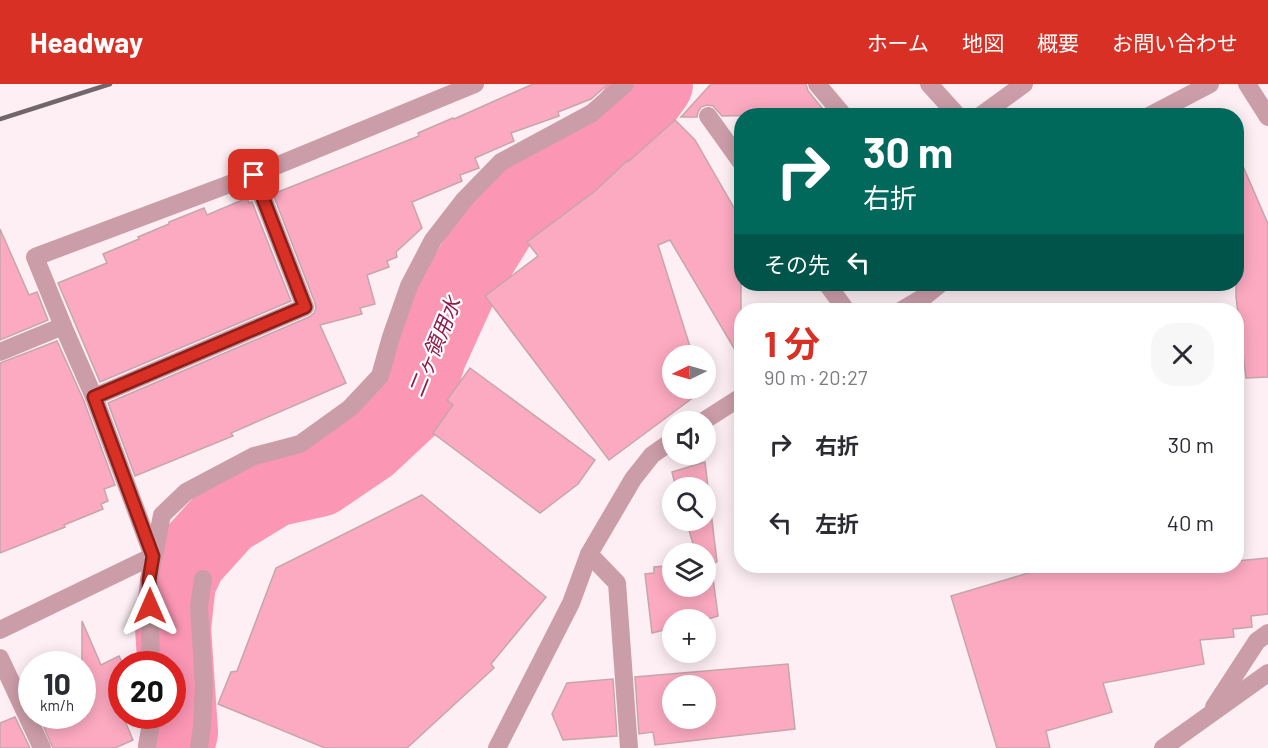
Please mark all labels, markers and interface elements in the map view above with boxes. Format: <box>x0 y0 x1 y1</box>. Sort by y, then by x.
text: Headway <box>30 25 143 59</box>
text: ホーム <box>867 30 929 55</box>
text: 地図 <box>962 30 1004 55</box>
text: 概要 <box>1037 30 1079 55</box>
text: お問い合わせ <box>1112 30 1238 55</box>
text: 30 m <box>863 126 953 176</box>
icon: right <box>764 132 842 210</box>
pin <box>228 149 279 200</box>
icon: arrive <box>237 158 270 191</box>
text: 右折 <box>863 181 917 213</box>
icon: left <box>842 246 875 279</box>
text: その先 <box>764 251 830 277</box>
water label: 二ヶ領用水 <box>402 291 466 400</box>
text: 1 分 <box>764 321 820 364</box>
button: close <box>1151 323 1214 386</box>
north arrow <box>662 345 716 399</box>
map controls <box>662 345 716 729</box>
text: 90 m · 20:27 <box>764 365 867 389</box>
button: sound <box>662 411 716 465</box>
icon: right <box>764 428 797 461</box>
text: 30 m <box>1168 431 1214 457</box>
text: 右折 <box>815 432 859 458</box>
button: search <box>662 477 716 531</box>
icon: left <box>764 506 797 539</box>
text: 40 m <box>1167 509 1214 535</box>
text: 左折 <box>815 510 859 536</box>
button: layers <box>662 543 716 597</box>
position arrow <box>118 574 182 638</box>
button: + <box>662 609 716 663</box>
speed limit sign: 20 <box>108 651 186 729</box>
text: 10 <box>43 665 71 701</box>
button: − <box>662 675 716 729</box>
text: km/h <box>40 696 74 714</box>

